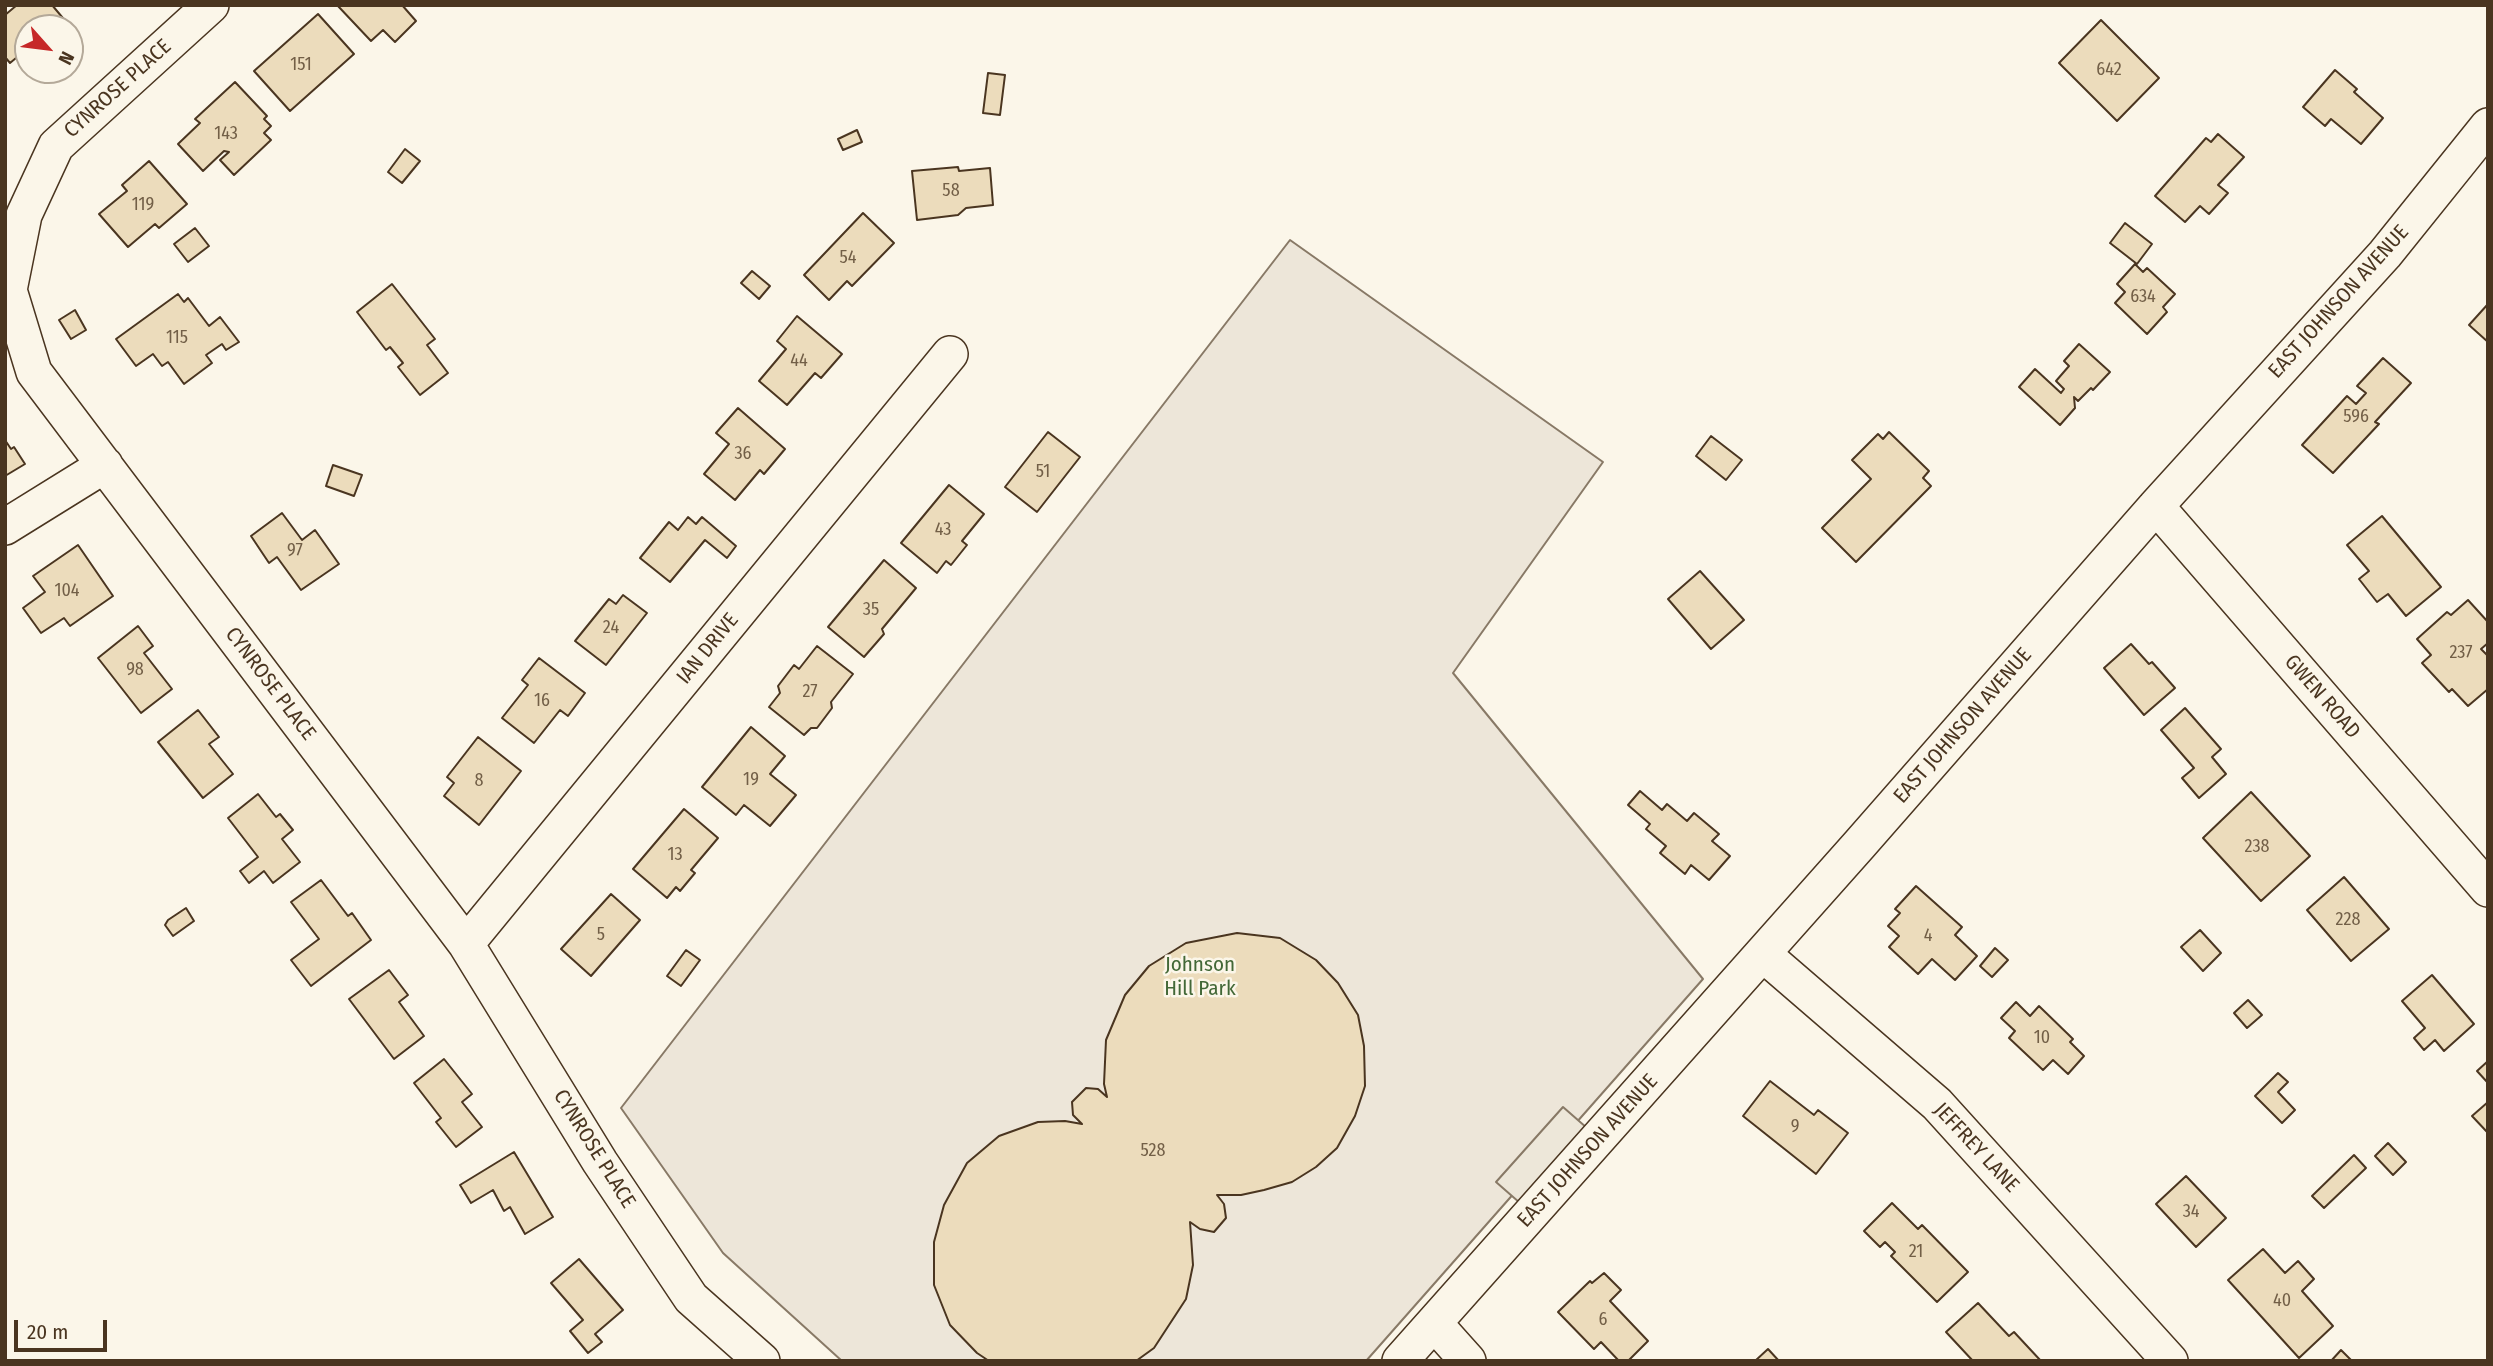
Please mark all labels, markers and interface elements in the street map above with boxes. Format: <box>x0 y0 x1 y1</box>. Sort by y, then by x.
north arrow <box>14 14 84 84</box>
street label: CYNROSE PLACE <box>59 35 177 143</box>
house number: 151 <box>290 54 312 76</box>
house number: 642 <box>2096 59 2122 81</box>
house number: 143 <box>214 123 238 145</box>
house number: 58 <box>942 180 960 202</box>
house number: 119 <box>132 194 154 216</box>
street label: EAST JOHNSON AVENUE <box>2264 220 2414 384</box>
house number: 54 <box>840 247 856 269</box>
house number: 634 <box>2130 286 2156 308</box>
house number: 115 <box>166 327 188 349</box>
house number: 44 <box>790 350 808 372</box>
house number: 596 <box>2343 406 2369 428</box>
house number: 36 <box>734 443 752 465</box>
house number: 51 <box>1036 461 1050 483</box>
house number: 43 <box>935 519 951 541</box>
house number: 97 <box>287 540 303 562</box>
house number: 104 <box>54 580 80 602</box>
house number: 35 <box>863 599 879 621</box>
street label: IAN DRIVE <box>672 608 744 690</box>
house number: 24 <box>603 617 619 639</box>
street label: CYNROSE PLACE <box>219 623 321 745</box>
house number: 237 <box>2449 642 2473 664</box>
street label: EAST JOHNSON AVENUE <box>1889 643 2037 809</box>
street label: GWEN ROAD <box>2279 650 2365 744</box>
house number: 98 <box>126 659 144 681</box>
house number: 27 <box>802 681 818 703</box>
house number: 16 <box>534 690 550 712</box>
house number: 19 <box>743 769 759 791</box>
house number: 8 <box>475 770 483 792</box>
house number: 238 <box>2244 836 2270 858</box>
house number: 13 <box>667 844 683 866</box>
house number: 228 <box>2336 909 2360 931</box>
house number: 5 <box>597 924 605 946</box>
house number: 4 <box>1924 925 1932 947</box>
park label: Johnson Hill Park <box>1164 952 1236 1002</box>
house number: 10 <box>2034 1027 2050 1049</box>
street label: EAST JOHNSON AVENUE <box>1513 1069 1663 1233</box>
street label: CYNROSE PLACE <box>548 1085 640 1213</box>
street label: JEFFREY LANE <box>1928 1098 2024 1198</box>
house number: 9 <box>1791 1116 1799 1138</box>
house number: 528 <box>1140 1140 1166 1162</box>
house number: 34 <box>2183 1201 2199 1223</box>
house number: 21 <box>1909 1241 1923 1263</box>
house number: 40 <box>2273 1290 2291 1312</box>
scale bar <box>18 1306 110 1350</box>
house number: 6 <box>1599 1309 1607 1331</box>
text: 20 m <box>27 1319 68 1345</box>

